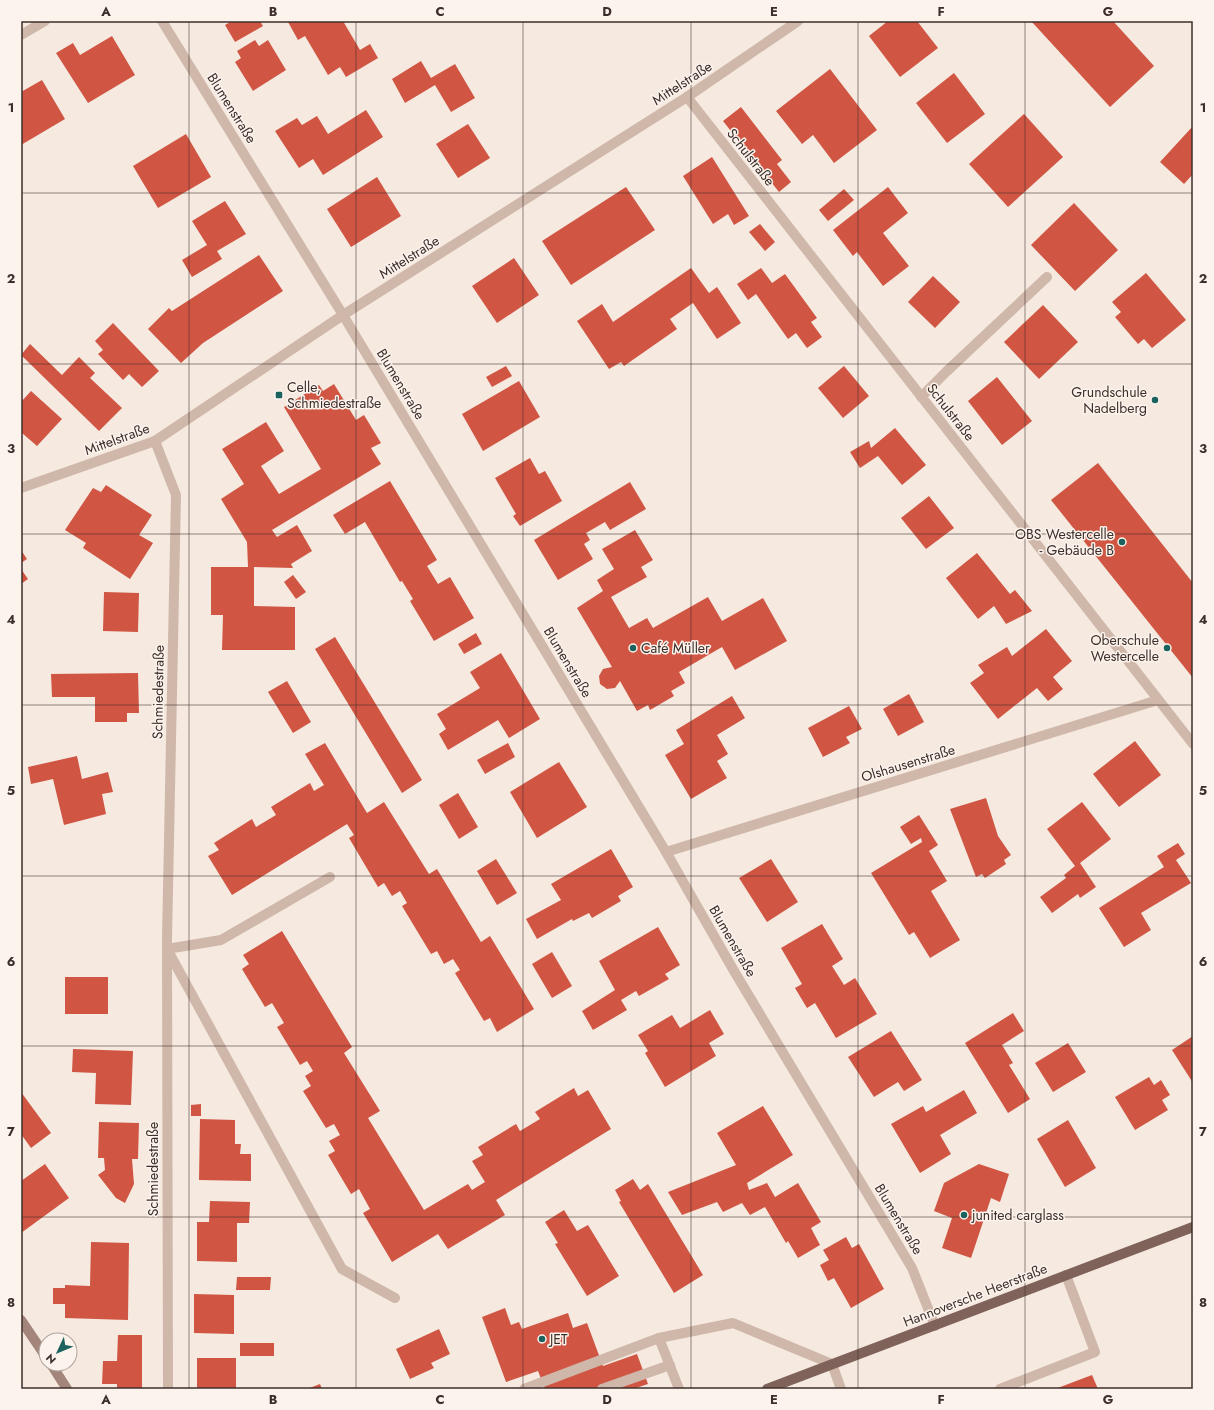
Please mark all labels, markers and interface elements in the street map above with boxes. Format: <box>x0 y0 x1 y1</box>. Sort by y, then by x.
text: A <box>100 2 111 21</box>
text: B <box>269 2 278 21</box>
text: C <box>435 2 445 21</box>
text: D <box>602 2 612 21</box>
text: E <box>770 2 778 21</box>
text: F <box>937 2 945 21</box>
text: G <box>1103 2 1114 21</box>
street label: Mittelstraße <box>648 56 716 110</box>
street label: Blumenstraße <box>202 69 262 147</box>
text: 1 <box>8 98 14 117</box>
text: 1 <box>1200 98 1206 117</box>
street label: Schulstraße <box>722 124 780 190</box>
street label: Mittelstraße <box>375 231 443 283</box>
text: 2 <box>7 269 15 288</box>
text: 2 <box>1199 269 1207 288</box>
street label: Blumenstraße <box>372 345 430 423</box>
place label: Celle, Schmiedestraße <box>287 377 381 413</box>
street label: Schulstraße <box>922 379 980 445</box>
place label: Grundschule Nadelberg <box>1071 382 1147 418</box>
marker: Celle, Schmiedestraße <box>274 390 284 400</box>
marker: Grundschule Nadelberg <box>1150 395 1160 405</box>
street label: Mittelstraße <box>82 418 152 460</box>
text: 3 <box>7 439 15 458</box>
text: 3 <box>1199 439 1207 458</box>
place label: OBS Westercelle - Gebäude B <box>1015 524 1114 560</box>
marker: OBS Westercelle - Gebäude B <box>1117 537 1127 547</box>
text: 4 <box>6 610 16 629</box>
text: 4 <box>1198 610 1208 629</box>
street label: Blumenstraße <box>539 623 597 701</box>
place label: Oberschule Westercelle <box>1090 630 1159 666</box>
place label: Café Müller <box>641 638 710 658</box>
marker: Café Müller <box>628 643 638 653</box>
marker: Oberschule Westercelle <box>1162 643 1172 653</box>
street label: Schmiedestraße <box>147 645 169 739</box>
street label: Olshausenstraße <box>859 739 957 787</box>
text: 5 <box>7 781 15 800</box>
text: 5 <box>1199 781 1207 800</box>
street label: Blumenstraße <box>704 902 762 980</box>
text: 6 <box>7 952 16 971</box>
text: 6 <box>1199 952 1208 971</box>
text: 7 <box>7 1122 15 1141</box>
street label: Schmiedestraße <box>143 1122 163 1216</box>
text: 7 <box>1199 1122 1207 1141</box>
street label: Blumenstraße <box>870 1180 928 1258</box>
place label: junited carglass <box>971 1205 1064 1225</box>
marker: junited carglass <box>959 1210 969 1220</box>
street label: Hannoversche Heerstraße <box>900 1258 1050 1332</box>
text: 8 <box>7 1293 15 1312</box>
text: 8 <box>1199 1293 1207 1312</box>
place label: JET <box>548 1329 568 1349</box>
north arrow <box>38 1332 78 1372</box>
marker: JET <box>537 1334 547 1344</box>
text: N <box>42 1350 60 1368</box>
text: A <box>100 1390 111 1409</box>
text: B <box>269 1390 278 1409</box>
text: C <box>435 1390 445 1409</box>
text: D <box>602 1390 612 1409</box>
text: E <box>770 1390 778 1409</box>
text: F <box>937 1390 945 1409</box>
text: G <box>1103 1390 1114 1409</box>

